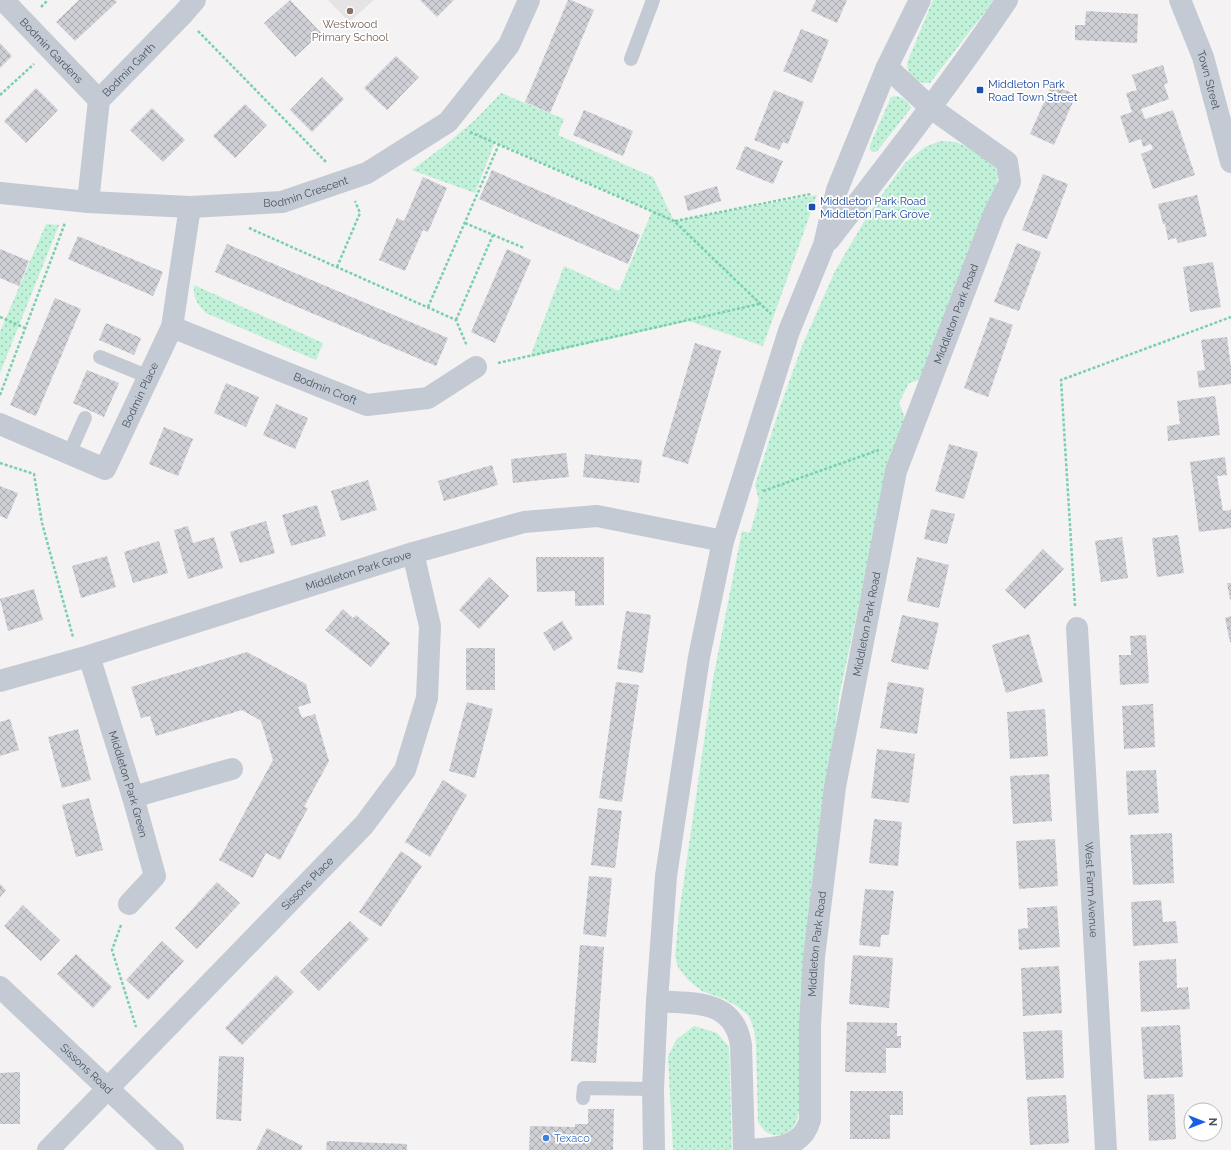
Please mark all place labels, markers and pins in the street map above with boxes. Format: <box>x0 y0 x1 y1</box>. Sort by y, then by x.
marker: Westwood Primary School <box>345 6 355 16</box>
place label: Westwood Primary School <box>312 18 388 44</box>
place label: Middleton Park Road Town Street <box>988 78 1078 104</box>
marker: Middleton Park Road Town Street <box>975 85 985 95</box>
place label: Middleton Park Road Middleton Park Grove <box>820 195 930 221</box>
marker: Middleton Park Road Middleton Park Grove <box>807 202 817 212</box>
place label: Texaco <box>554 1132 590 1145</box>
marker: Texaco <box>541 1133 551 1143</box>

